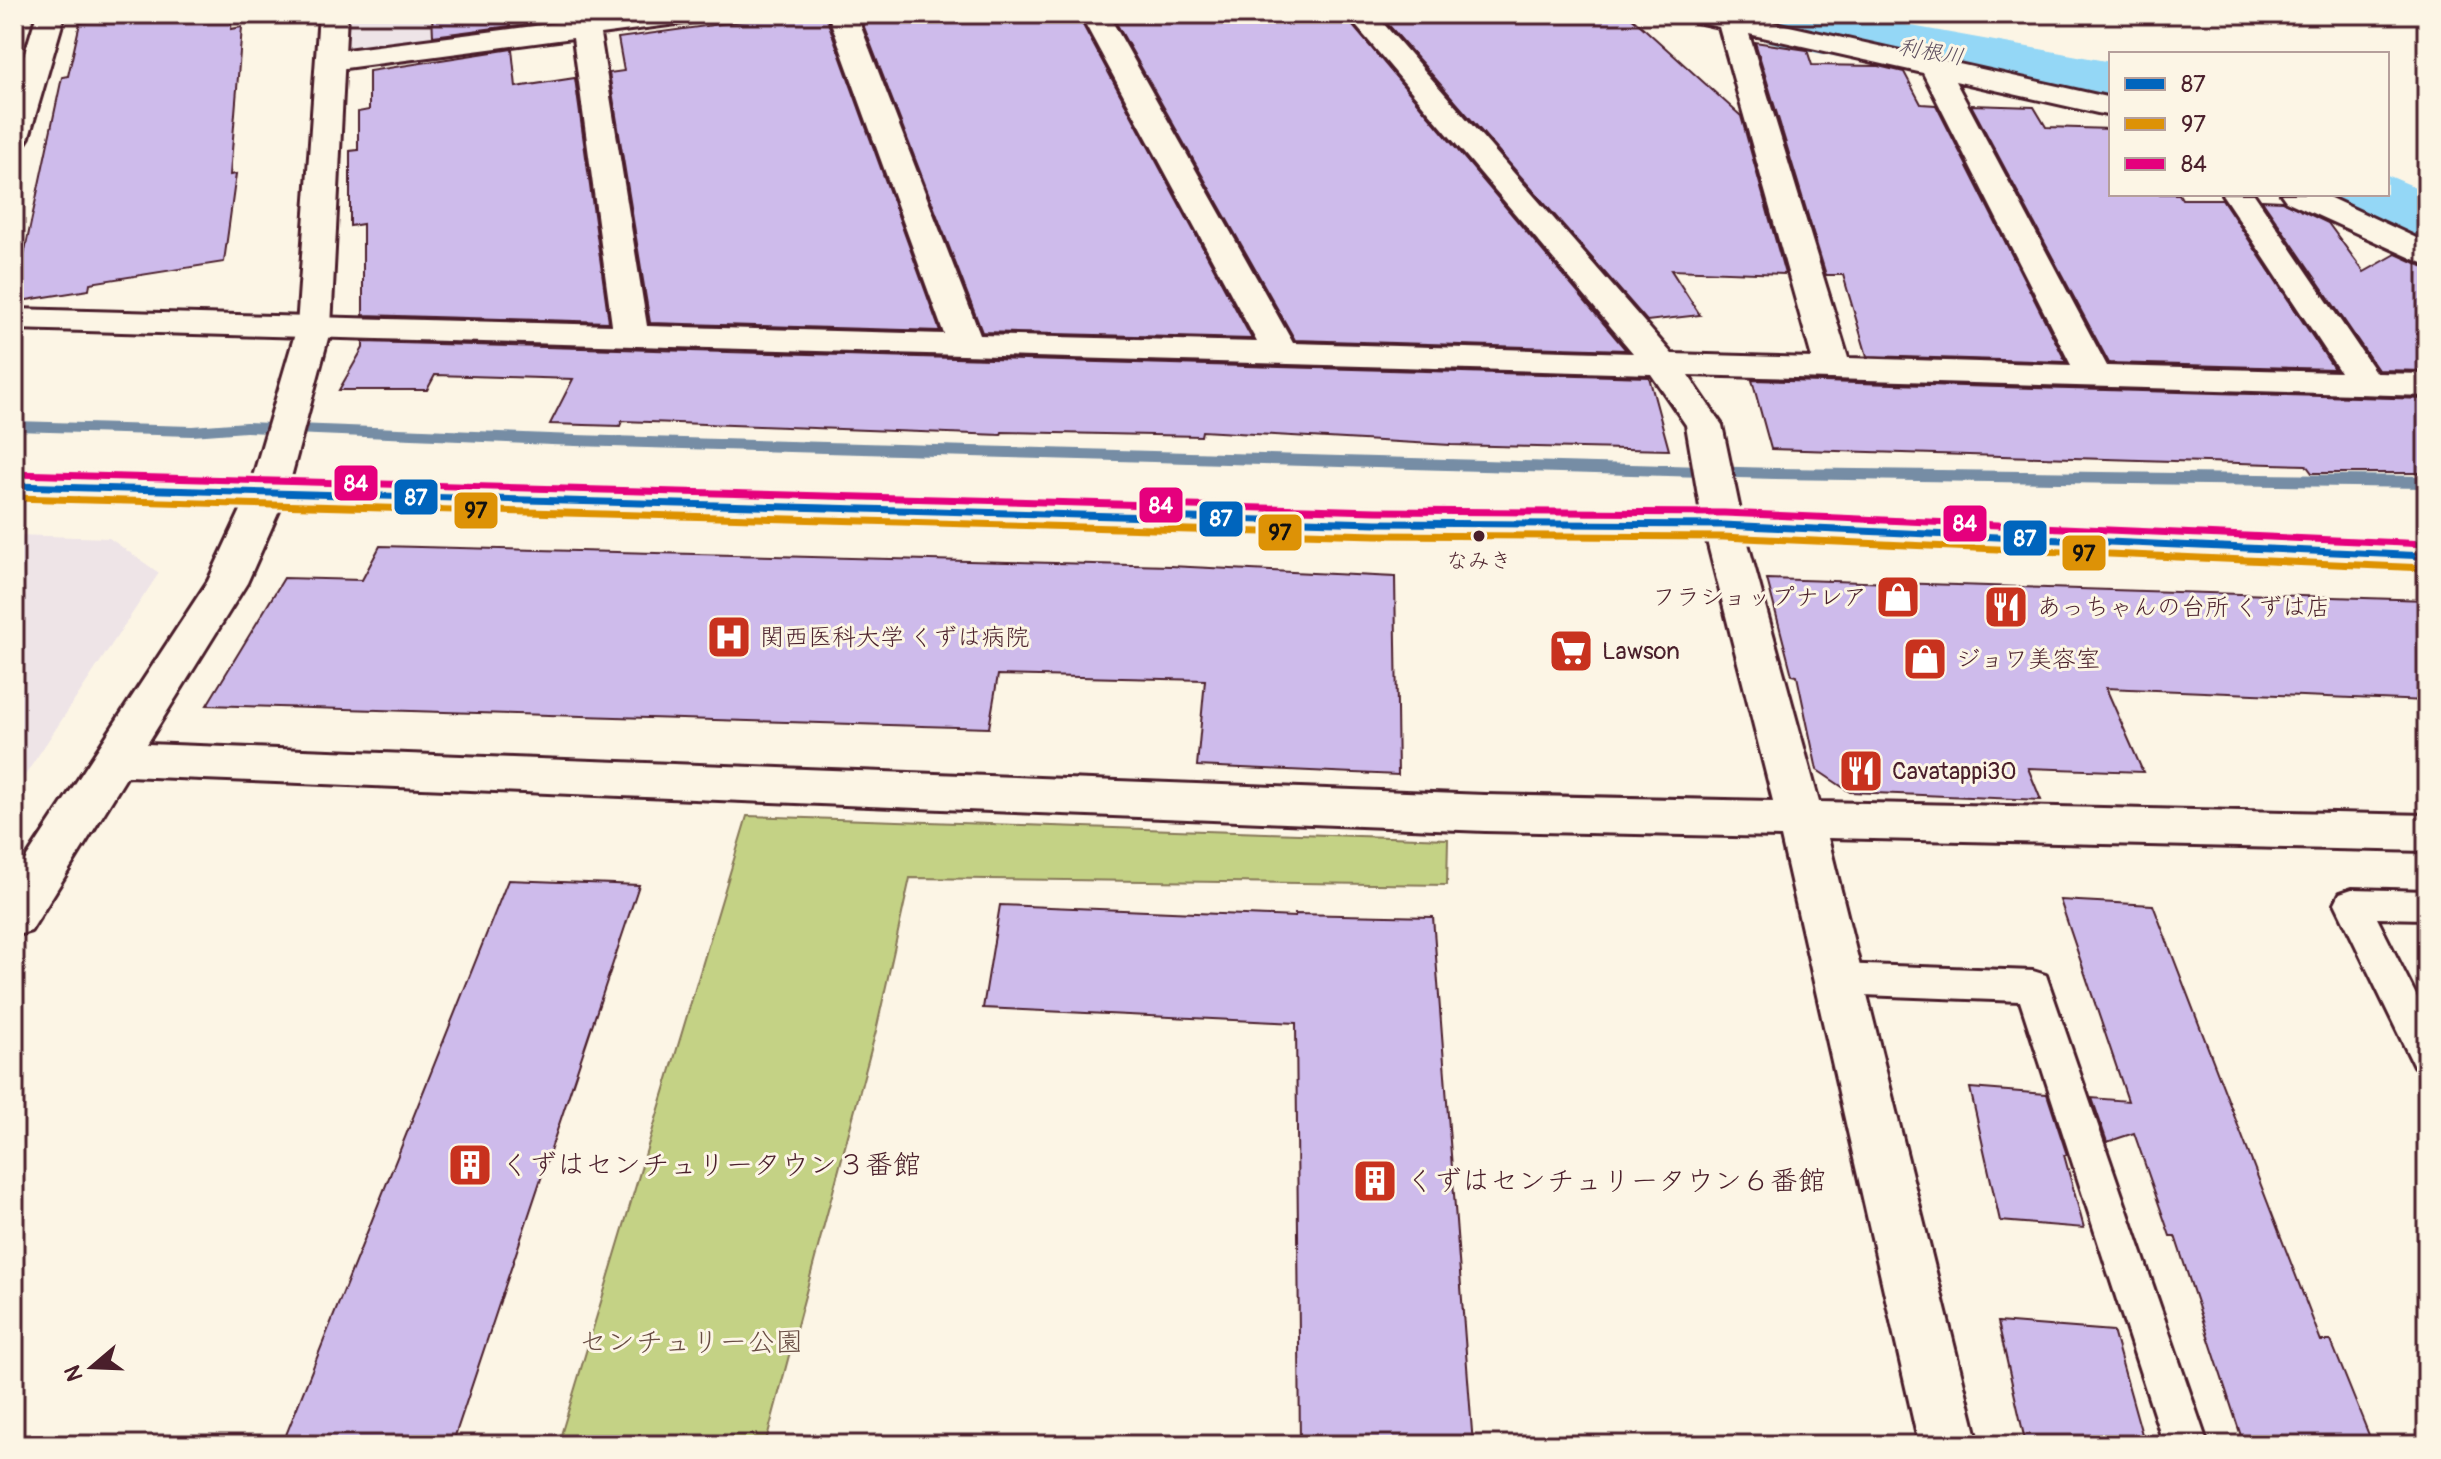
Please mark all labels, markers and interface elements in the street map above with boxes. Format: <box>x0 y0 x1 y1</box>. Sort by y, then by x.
water label: 利根川 <box>1896 32 1966 72</box>
legend <box>2109 52 2389 196</box>
text: 87 <box>2181 70 2206 99</box>
text: 97 <box>2181 110 2206 139</box>
text: 84 <box>2181 150 2207 179</box>
line badge: 84 <box>333 464 379 502</box>
text: 84 <box>344 470 368 498</box>
line badge: 87 <box>393 478 439 516</box>
text: 87 <box>405 484 428 512</box>
line badge: 84 <box>1138 486 1184 524</box>
line badge: 97 <box>453 491 499 530</box>
text: 84 <box>1149 492 1173 520</box>
text: 97 <box>465 497 488 525</box>
line badge: 87 <box>1198 500 1244 538</box>
line badge: 84 <box>1942 504 1988 543</box>
text: 87 <box>1210 505 1233 533</box>
text: 84 <box>1953 510 1977 538</box>
line badge: 97 <box>1257 513 1303 552</box>
text: 97 <box>1269 519 1292 547</box>
line badge: 87 <box>2002 519 2048 557</box>
text: 87 <box>2014 525 2037 553</box>
marker: なみき <box>1471 528 1487 544</box>
line badge: 97 <box>2061 534 2107 572</box>
text: 97 <box>2073 540 2096 568</box>
place label: なみき <box>1446 547 1512 575</box>
shop icon: フラショップナレア <box>1874 573 1922 621</box>
place label: フラショップナレア <box>1652 583 1867 612</box>
restaurant icon: あっちゃんの台所 くずは店 <box>1982 583 2030 631</box>
place label: あっちゃんの台所 くずは店 <box>2037 593 2330 622</box>
hospital icon: 関西医科大学 くずは病院 <box>705 613 753 661</box>
place label: 関西医科大学 くずは病院 <box>760 623 1029 652</box>
supermarket icon: Lawson <box>1547 627 1595 675</box>
shop icon: ジョワ美容室 <box>1901 635 1949 683</box>
place label: Lawson <box>1602 637 1680 666</box>
place label: ジョワ美容室 <box>1956 645 2100 674</box>
restaurant icon: Cavatappi30 <box>1837 747 1885 795</box>
place label: Cavatappi30 <box>1892 757 2017 786</box>
building icon: くずはセンチュリータウン３番館 <box>446 1141 494 1189</box>
place label: くずはセンチュリータウン３番館 <box>501 1148 921 1183</box>
building icon: くずはセンチュリータウン６番館 <box>1351 1157 1399 1205</box>
place label: くずはセンチュリータウン６番館 <box>1406 1164 1826 1199</box>
park label: センチュリー公園 <box>579 1325 803 1360</box>
north arrow <box>52 1327 132 1407</box>
text: N <box>58 1361 90 1385</box>

